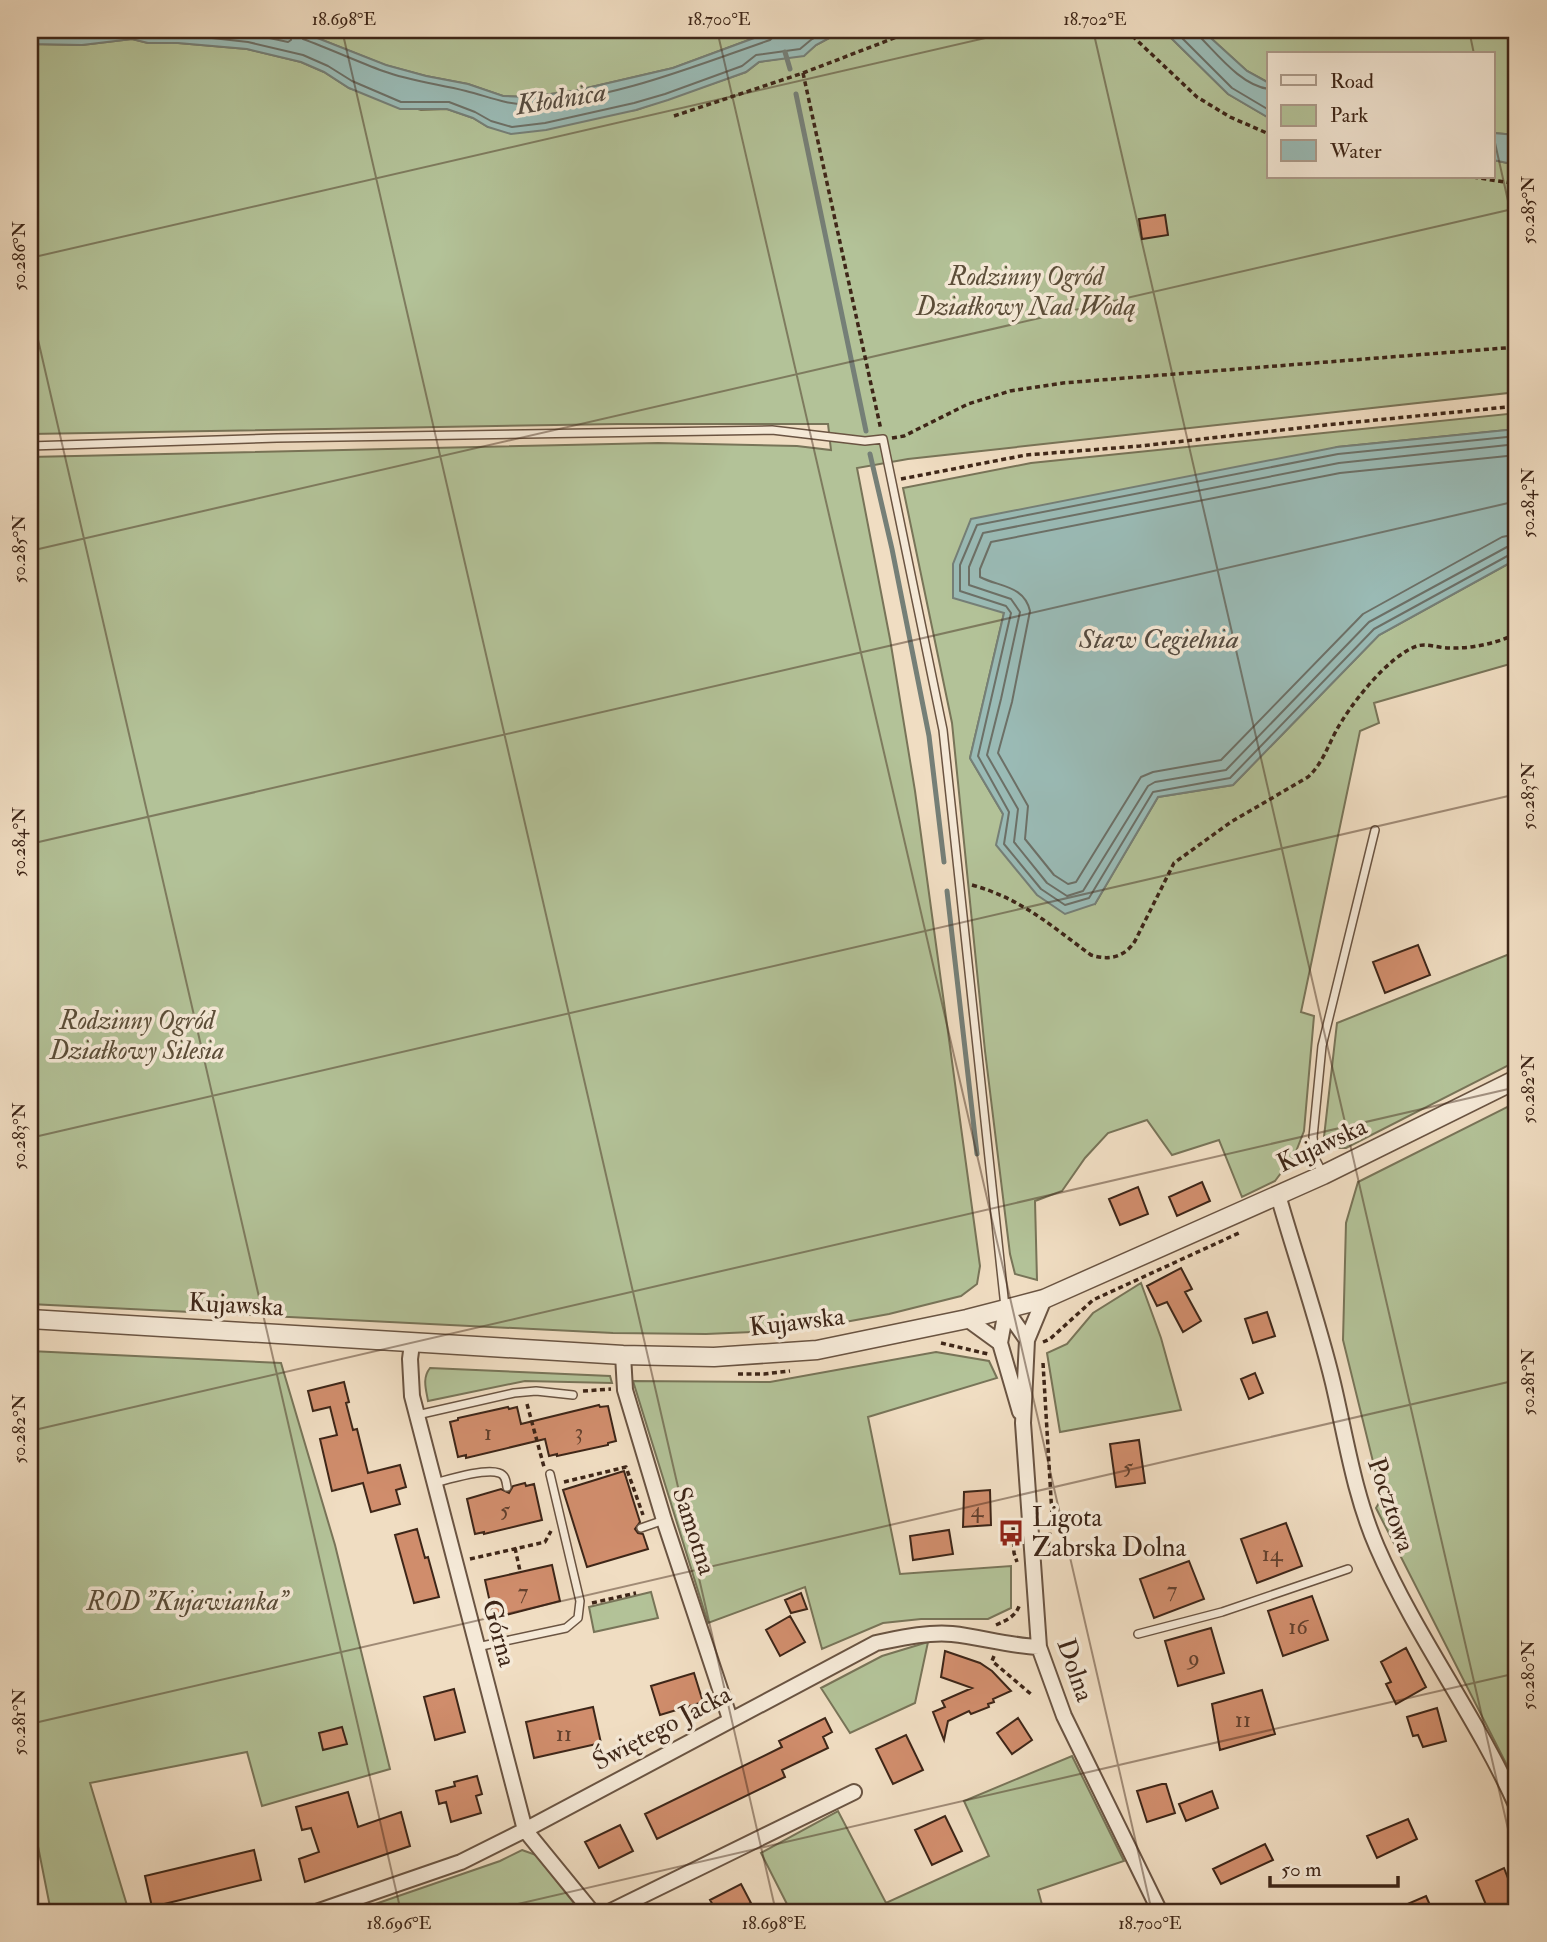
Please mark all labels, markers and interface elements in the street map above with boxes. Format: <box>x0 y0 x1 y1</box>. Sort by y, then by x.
text: 18.698°E <box>312 8 376 31</box>
text: 18.700°E <box>687 8 751 31</box>
text: 18.702°E <box>1063 8 1127 31</box>
legend <box>1267 52 1494 178</box>
text: Road <box>1330 68 1375 95</box>
water label: Kłodnica <box>511 75 609 124</box>
text: Park <box>1330 102 1368 129</box>
text: Water <box>1329 138 1382 165</box>
text: 50.285°N <box>1517 176 1540 244</box>
text: 50.286°N <box>8 221 31 291</box>
park label: Rodzinny Ogród Działkowy Nad Wodą <box>915 261 1136 323</box>
text: 50.284°N <box>1517 468 1540 538</box>
text: 50.285°N <box>8 515 31 583</box>
water label: Staw Cegielnia <box>1078 622 1239 657</box>
text: 50.283°N <box>1517 762 1540 830</box>
text: 50.284°N <box>8 807 31 877</box>
park label: Rodzinny Ogród Działkowy Silesia <box>49 1005 224 1067</box>
text: 50.282°N <box>1517 1054 1540 1124</box>
text: 50.283°N <box>8 1102 31 1170</box>
street label: Kujawska <box>1272 1110 1372 1180</box>
street label: Kujawska <box>187 1287 285 1323</box>
street label: Kujawska <box>748 1300 847 1344</box>
text: 50.281°N <box>1517 1349 1540 1415</box>
text: 50.282°N <box>8 1394 31 1464</box>
house number: 3 <box>575 1417 583 1446</box>
house number: 1 <box>484 1418 492 1447</box>
house number: 5 <box>1123 1452 1133 1481</box>
street label: Pocztowa <box>1360 1454 1422 1557</box>
street label: Samotna <box>665 1483 723 1579</box>
house number: 5 <box>500 1495 510 1524</box>
house number: 4 <box>971 1495 985 1524</box>
place label: Ligota Zabrska Dolna <box>1032 1502 1186 1564</box>
bus stop icon: Ligota Zabrska Dolna <box>996 1518 1026 1548</box>
house number: 14 <box>1262 1539 1284 1568</box>
house number: 7 <box>1167 1575 1178 1604</box>
house number: 7 <box>518 1577 529 1606</box>
park label: ROD "Kujawianka" <box>85 1586 290 1618</box>
street label: Górna <box>475 1596 523 1670</box>
house number: 16 <box>1288 1612 1309 1641</box>
street label: Dolna <box>1049 1634 1101 1706</box>
text: 50.280°N <box>1517 1640 1540 1710</box>
house number: 9 <box>1186 1643 1200 1672</box>
street label: Świętego Jacka <box>586 1676 737 1778</box>
text: 50.281°N <box>8 1689 31 1755</box>
house number: 11 <box>1235 1705 1251 1734</box>
house number: 11 <box>556 1719 572 1748</box>
scale bar <box>1270 1844 1398 1888</box>
text: 50 m <box>1281 1856 1322 1883</box>
text: 18.696°E <box>366 1912 432 1935</box>
text: 18.698°E <box>742 1912 806 1935</box>
text: 18.700°E <box>1118 1912 1182 1935</box>

